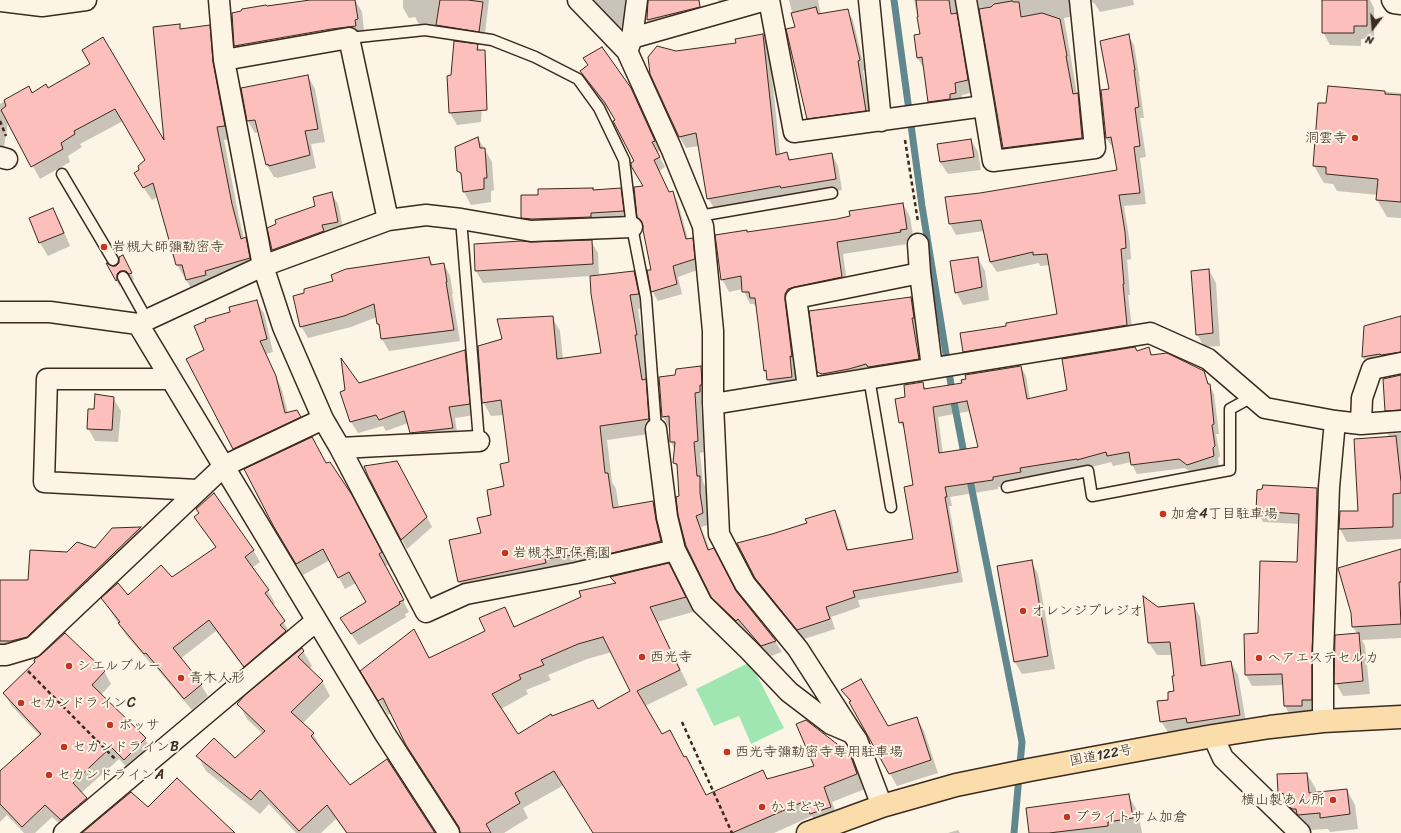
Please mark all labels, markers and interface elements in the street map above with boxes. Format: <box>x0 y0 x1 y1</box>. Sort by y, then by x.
north arrow <box>1353 8 1393 48</box>
text: N <box>1363 30 1376 50</box>
place label: 洞雲寺 <box>1305 130 1347 146</box>
marker: 洞雲寺 <box>1350 133 1360 143</box>
place label: 岩槻大師彌勒密寺 <box>112 239 224 255</box>
marker: 岩槻大師彌勒密寺 <box>99 242 109 252</box>
place label: 加倉4丁目駐車場 <box>1171 506 1278 522</box>
marker: 加倉4丁目駐車場 <box>1158 509 1168 519</box>
place label: 岩槻本町保育園 <box>513 545 611 561</box>
marker: 岩槻本町保育園 <box>500 548 510 558</box>
place label: オレンジプレジオ <box>1031 603 1143 619</box>
marker: オレンジプレジオ <box>1018 606 1028 616</box>
place label: 西光寺 <box>650 649 692 665</box>
place label: ヘアエステセルカ <box>1267 650 1379 666</box>
marker: 西光寺 <box>637 652 647 662</box>
marker: ヘアエステセルカ <box>1254 653 1264 663</box>
place label: シエルブルー <box>77 658 162 674</box>
marker: シエルブルー <box>64 661 74 671</box>
place label: 青木人形 <box>189 670 245 686</box>
marker: 青木人形 <box>176 673 186 683</box>
place label: セカンドラインC <box>29 695 136 711</box>
marker: セカンドラインC <box>16 698 26 708</box>
place label: ボッサ <box>118 717 160 733</box>
marker: ボッサ <box>105 720 115 730</box>
place label: セカンドラインB <box>72 739 179 755</box>
marker: セカンドラインB <box>59 742 69 752</box>
street label: 国道122号 <box>1068 742 1134 770</box>
place label: 西光寺彌勒密寺専用駐車場 <box>735 744 903 760</box>
marker: 西光寺彌勒密寺専用駐車場 <box>722 747 732 757</box>
place label: セカンドラインA <box>57 767 164 783</box>
marker: セカンドラインA <box>44 770 54 780</box>
place label: 横山製あん所 <box>1241 792 1325 808</box>
marker: 横山製あん所 <box>1328 795 1338 805</box>
place label: かまどや <box>770 799 826 815</box>
marker: かまどや <box>757 802 767 812</box>
place label: ブライトサム加倉 <box>1075 809 1187 825</box>
marker: ブライトサム加倉 <box>1062 812 1072 822</box>

